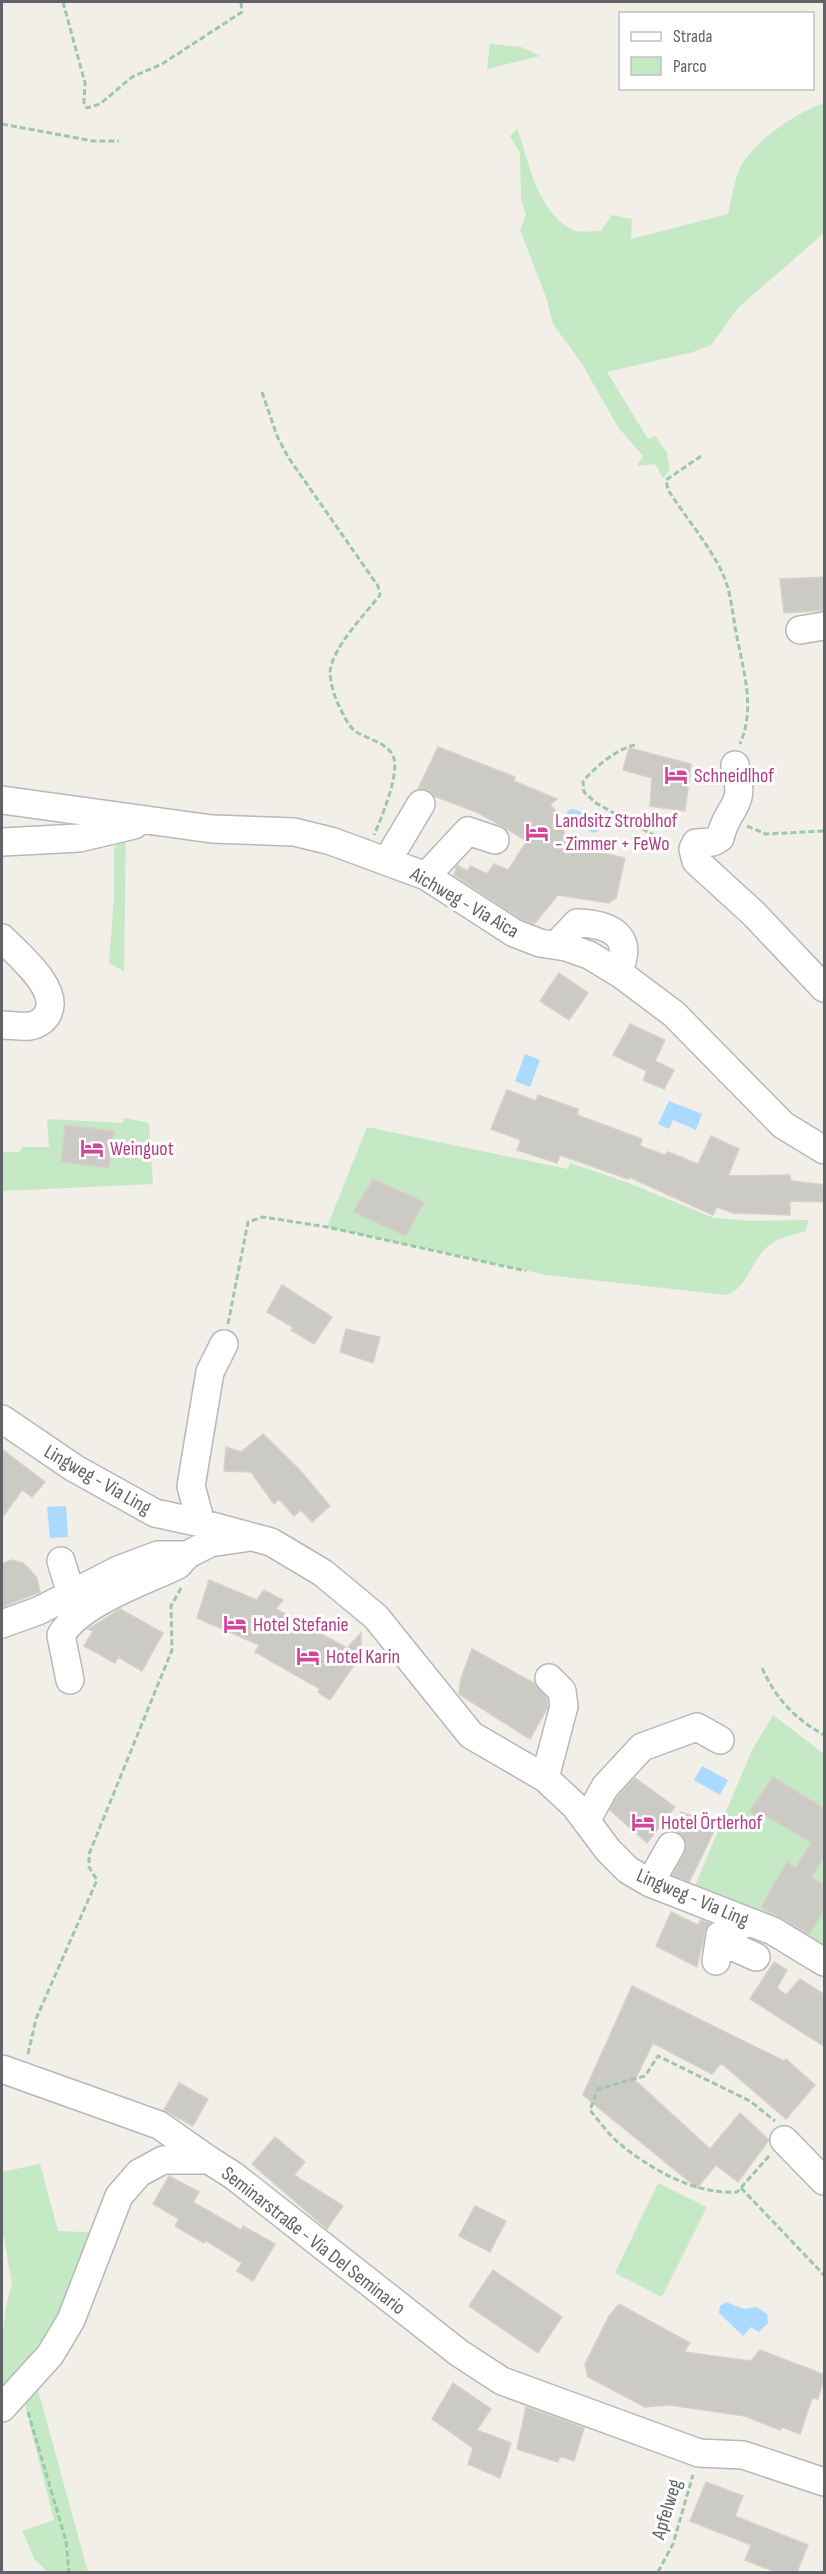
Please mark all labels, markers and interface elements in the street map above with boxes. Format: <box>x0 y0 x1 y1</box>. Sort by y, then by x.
legend <box>619 12 814 90</box>
text: Strada <box>673 26 713 47</box>
text: Parco <box>673 56 707 77</box>
hotel icon: Schneidlhof <box>663 762 689 788</box>
place label: Schneidlhof <box>694 764 774 788</box>
place label: Landsitz Stroblhof - Zimmer + FeWo <box>555 809 678 856</box>
hotel icon: Landsitz Stroblhof - Zimmer + FeWo <box>524 819 550 845</box>
street label: Aichweg - Via Aica <box>405 862 523 944</box>
hotel icon: Weinguot <box>79 1135 105 1161</box>
place label: Weinguot <box>110 1137 174 1161</box>
street label: Lingweg - Via Ling <box>40 1440 155 1520</box>
hotel icon: Hotel Stefanie <box>222 1611 248 1637</box>
place label: Hotel Stefanie <box>253 1613 348 1637</box>
hotel icon: Hotel Karin <box>295 1643 321 1669</box>
place label: Hotel Karin <box>326 1645 400 1669</box>
hotel icon: Hotel Örtlerhof <box>630 1809 656 1835</box>
place label: Hotel Örtlerhof <box>661 1811 763 1835</box>
street label: Lingweg - Via Ling <box>633 1864 752 1932</box>
street label: Seminarstraße - Via Del Seminario <box>217 2161 410 2320</box>
street label: Apfelweg <box>646 2476 687 2543</box>

